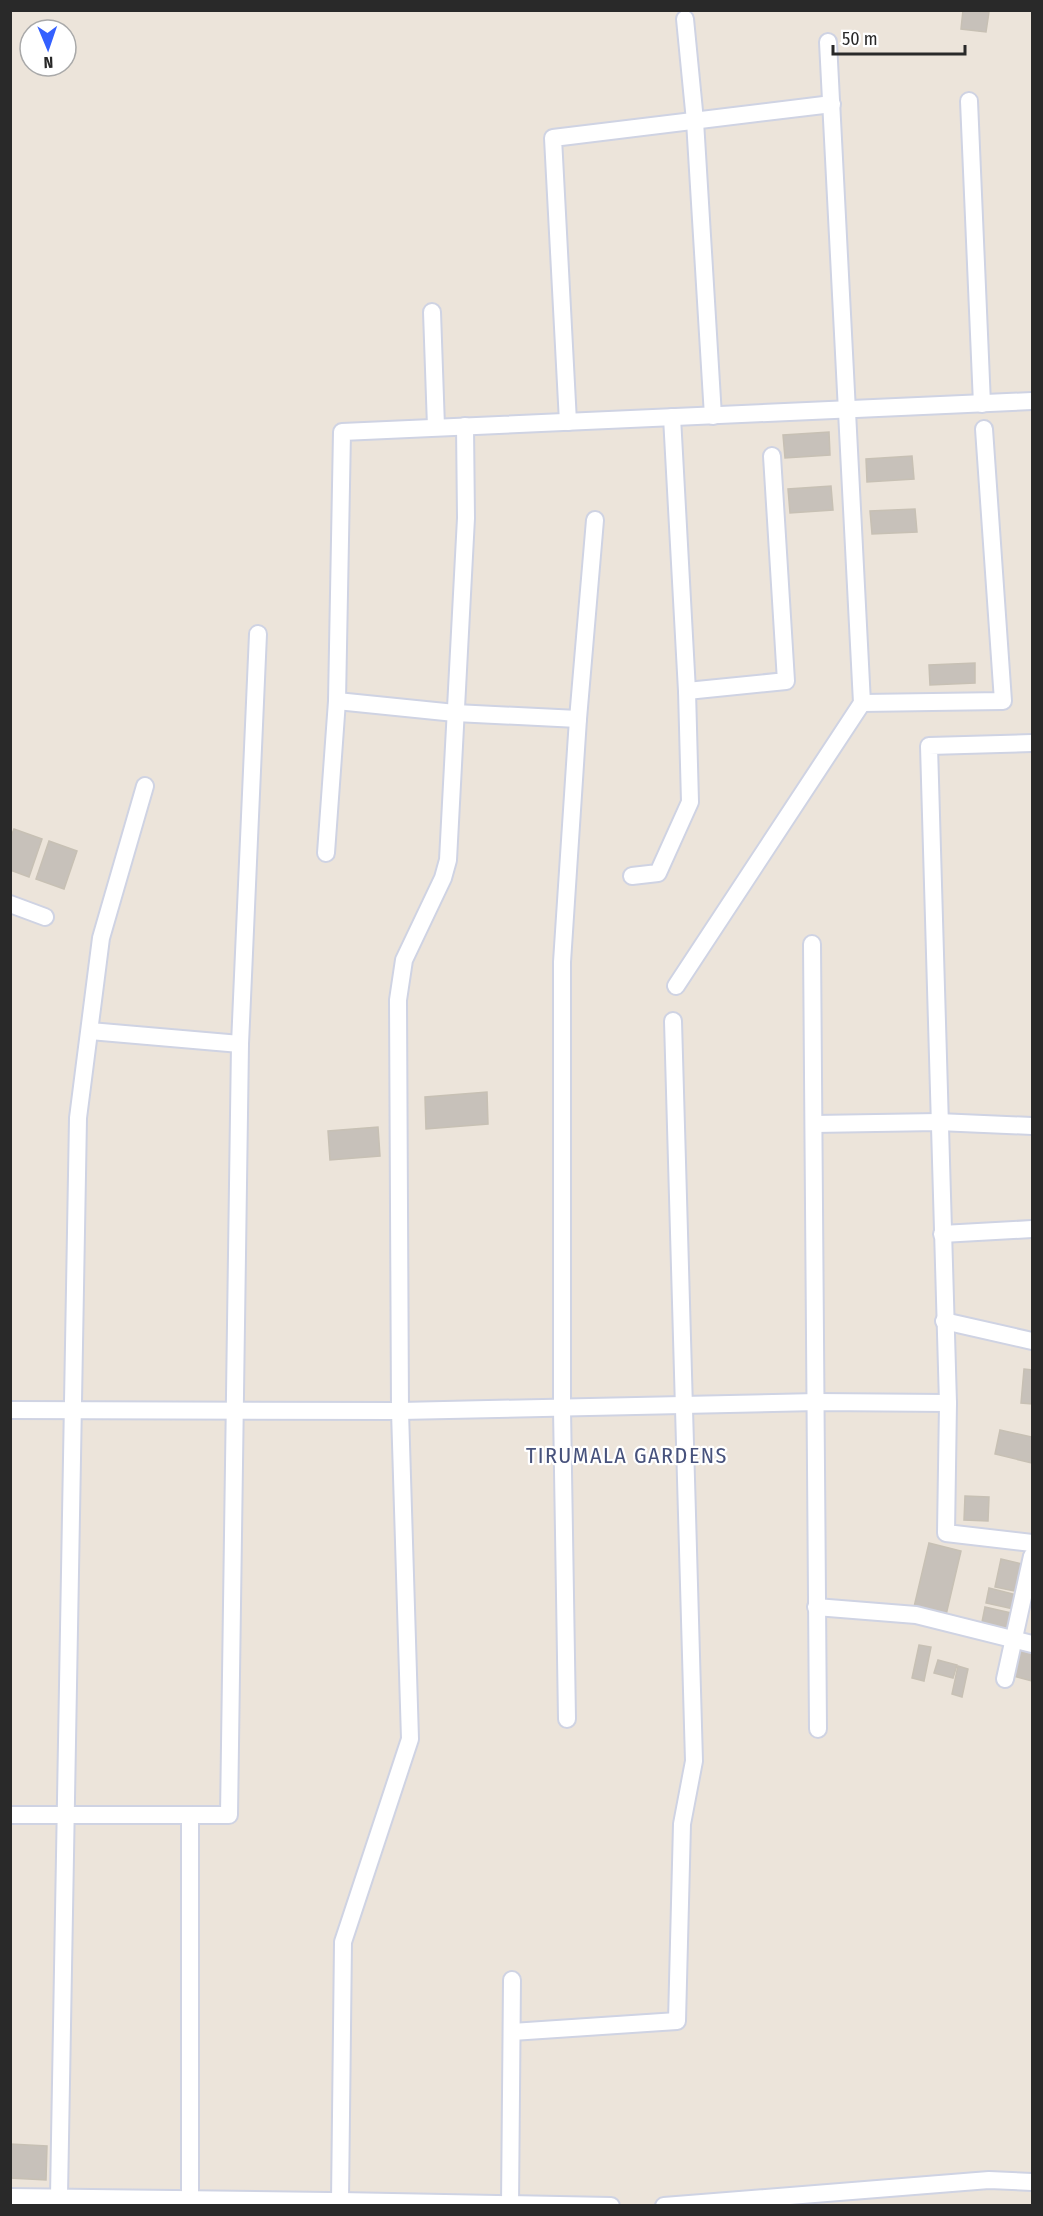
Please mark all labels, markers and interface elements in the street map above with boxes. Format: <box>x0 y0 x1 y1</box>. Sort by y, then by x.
north arrow <box>18 18 78 78</box>
scale bar <box>833 18 965 56</box>
text: 50 m <box>842 28 878 50</box>
text: N <box>43 53 54 72</box>
district label: TIRUMALA GARDENS <box>526 1442 728 1469</box>

